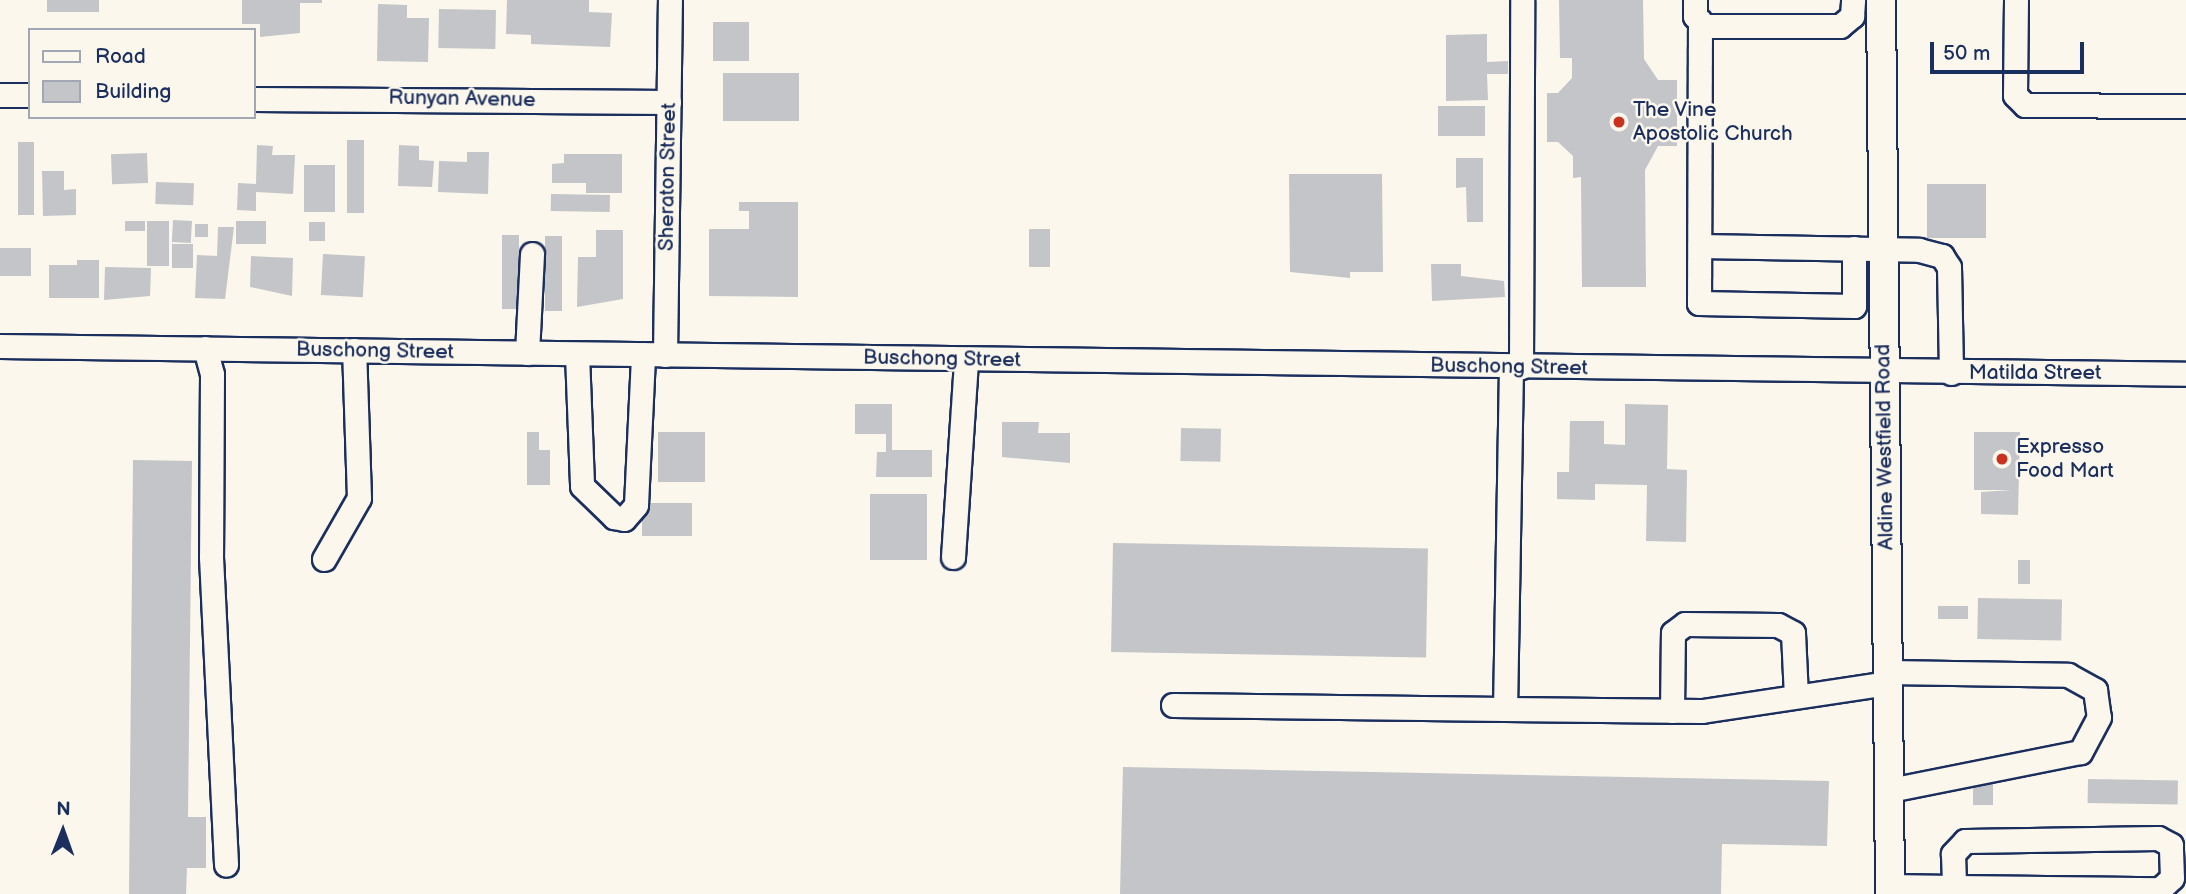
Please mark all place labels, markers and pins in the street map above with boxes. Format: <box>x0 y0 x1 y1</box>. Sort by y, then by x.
place label: The Vine Apostolic Church <box>1633 97 1793 147</box>
marker: The Vine Apostolic Church <box>1611 114 1627 130</box>
place label: Expresso Food Mart <box>2016 434 2114 484</box>
marker: Expresso Food Mart <box>1994 451 2010 467</box>

